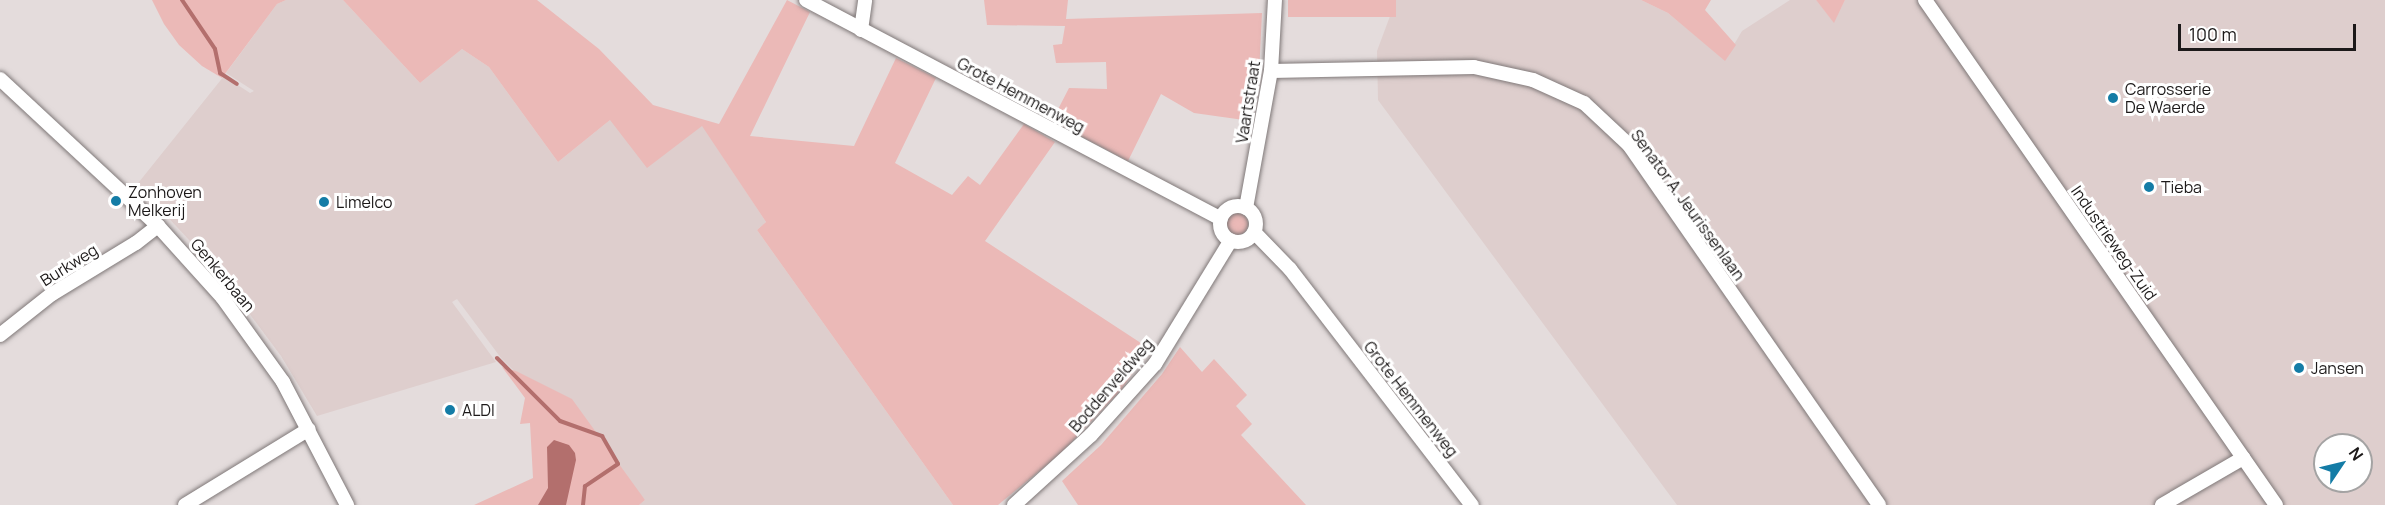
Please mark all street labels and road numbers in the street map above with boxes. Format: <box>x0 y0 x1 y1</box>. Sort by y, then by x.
street label: Grote Hemmenweg <box>954 53 1088 137</box>
street label: Vaartstraat <box>1232 59 1264 145</box>
street label: Senator A. Jeurissenlaan <box>1627 126 1749 284</box>
street label: Industrieweg-Zuid <box>2067 182 2161 304</box>
street label: Genkerbaan <box>187 235 259 315</box>
street label: Burkweg <box>37 240 101 290</box>
street label: Boddenveldweg <box>1065 334 1157 436</box>
street label: Grote Hemmenweg <box>1360 337 1462 461</box>

